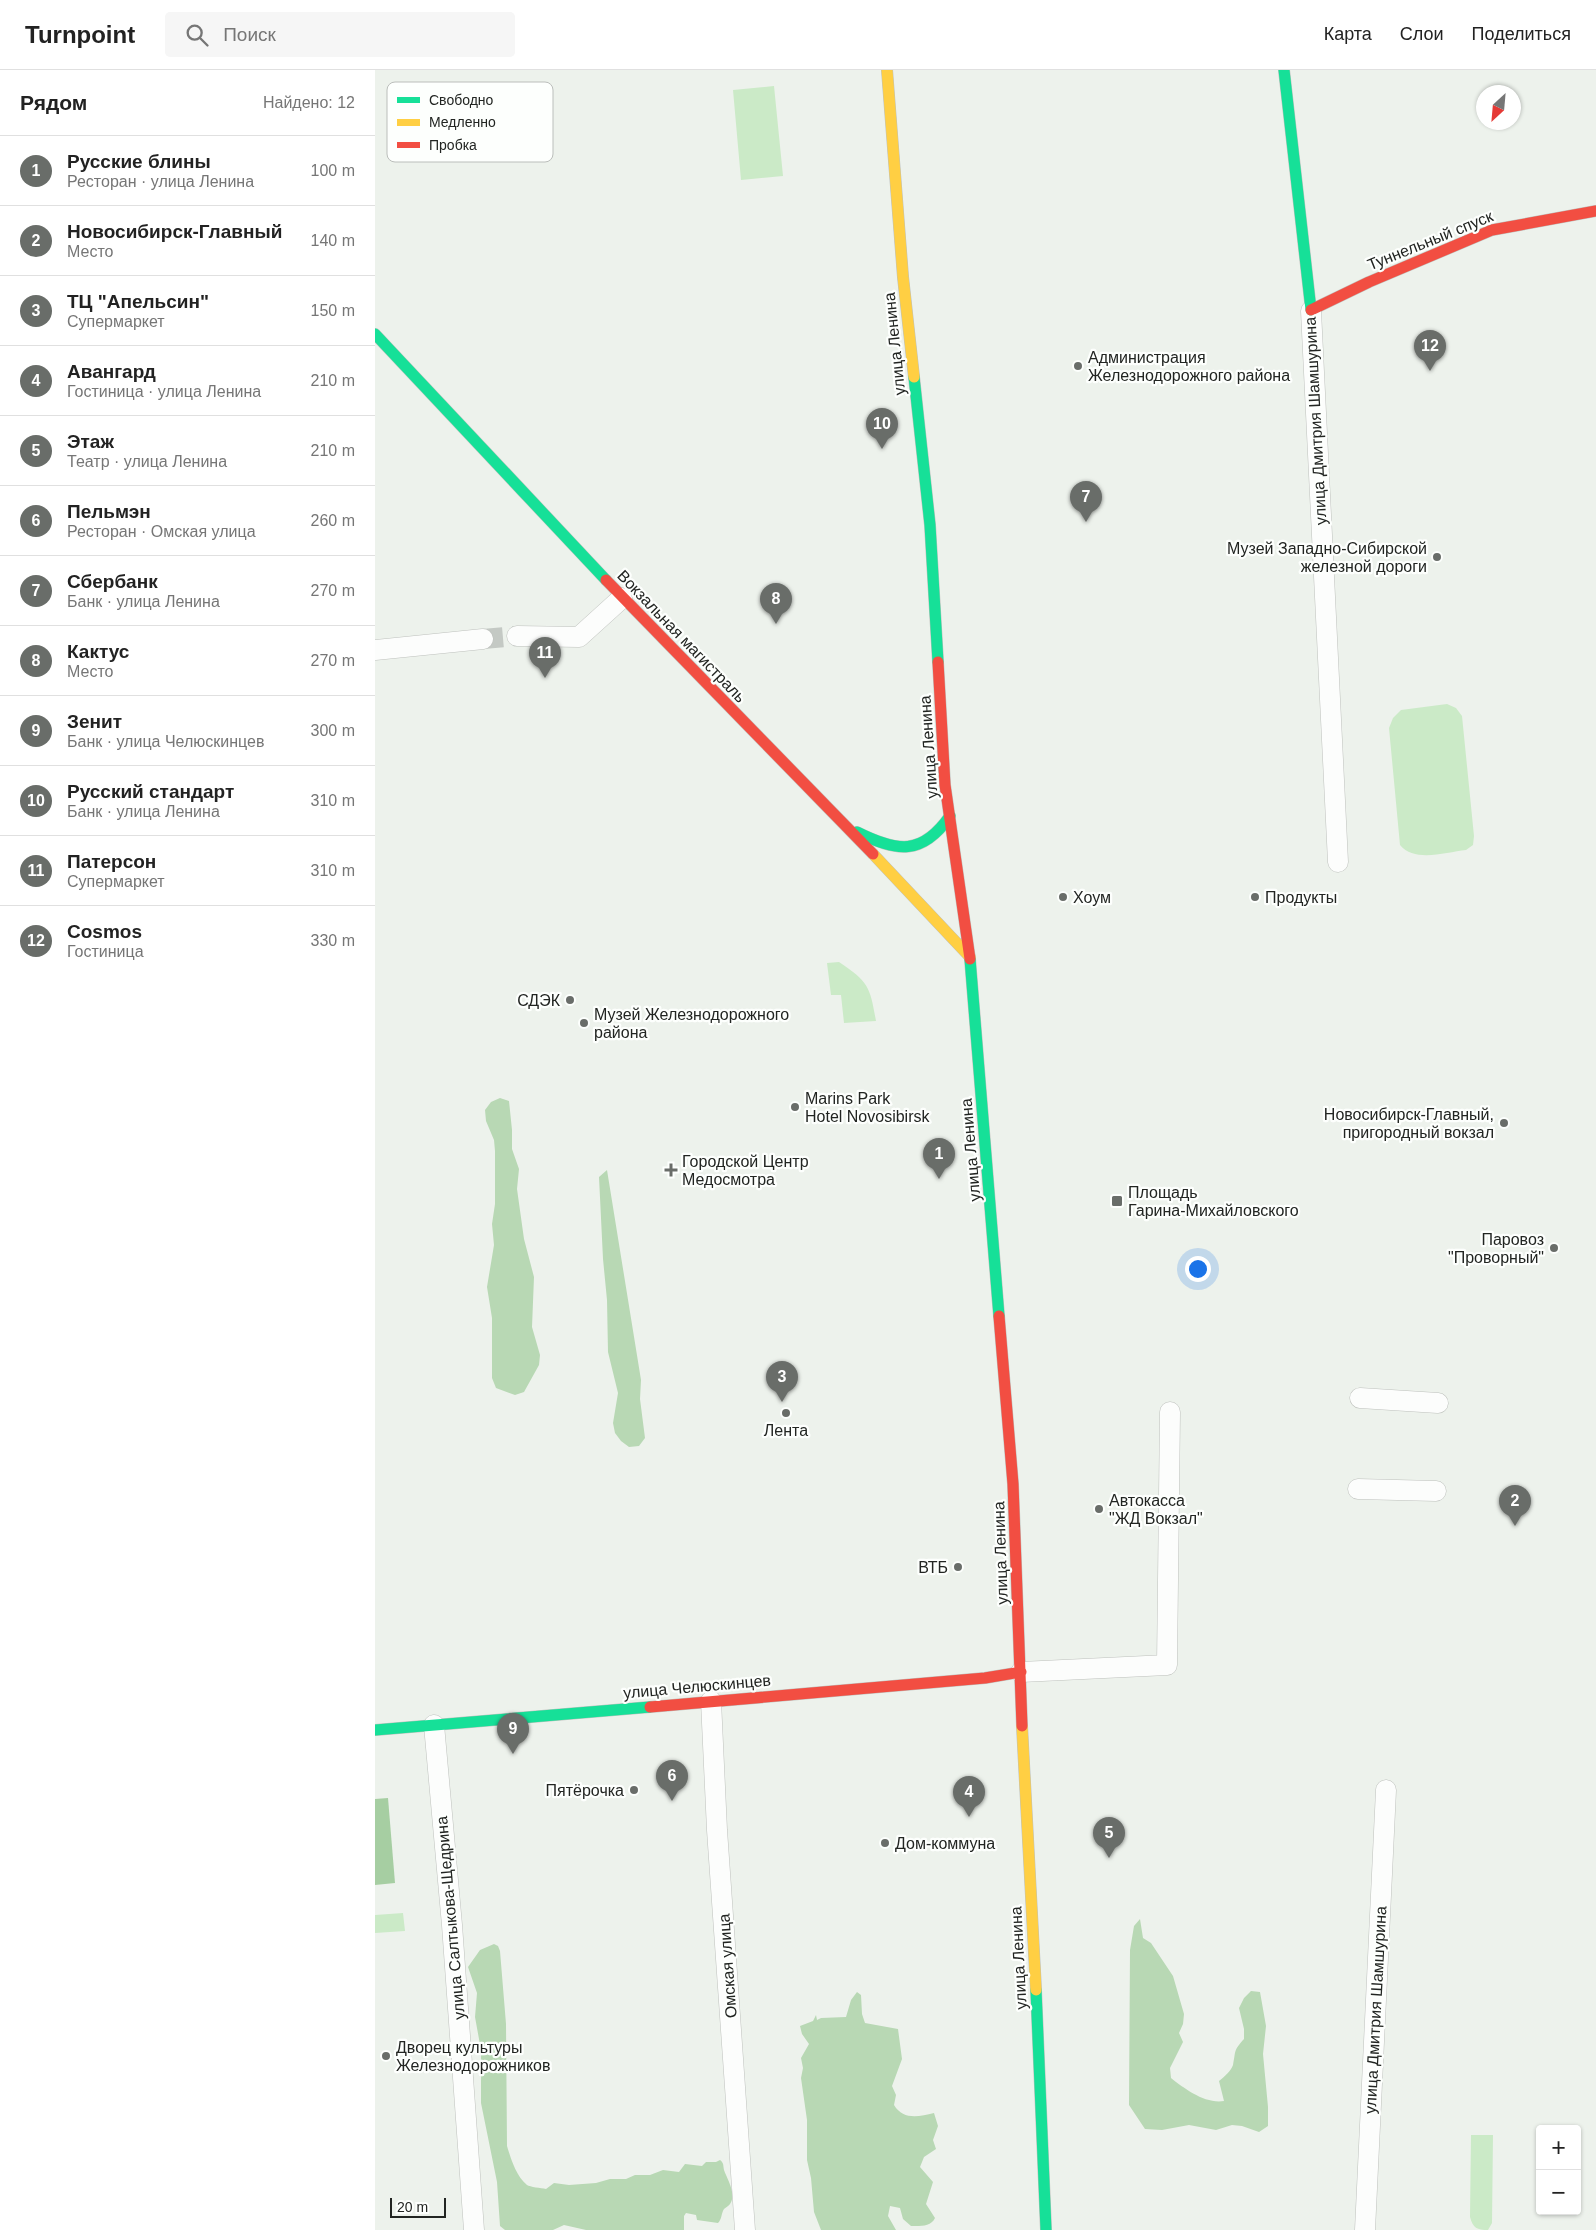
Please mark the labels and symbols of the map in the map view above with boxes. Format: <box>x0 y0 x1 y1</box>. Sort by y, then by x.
legend <box>387 82 553 162</box>
north arrow <box>1476 85 1521 130</box>
text: Свободно <box>429 92 494 108</box>
text: Медленно <box>429 114 496 130</box>
text: Пробка <box>429 137 477 153</box>
street label: Туннельный спуск <box>1365 207 1496 273</box>
street label: улица Ленина <box>881 292 908 396</box>
street label: улица Дмитрия Шамшурина <box>1302 316 1329 525</box>
pin: 12 <box>1414 330 1446 371</box>
place label: Администрация Железнодорожного района <box>1088 349 1290 384</box>
marker: Администрация Железнодорожного района <box>1072 360 1084 372</box>
pin: 10 <box>866 408 898 449</box>
pin: 7 <box>1070 481 1102 522</box>
place label: Музей Западно-Сибирской железной дороги <box>1227 540 1427 575</box>
marker: Музей Западно-Сибирской железной дороги <box>1431 551 1443 563</box>
street label: Вокзальная магистраль <box>614 567 749 706</box>
pin: 8 <box>760 583 792 624</box>
pin: 11 <box>529 637 561 678</box>
street label: улица Ленина <box>916 695 941 799</box>
place label: Хоум <box>1073 889 1111 906</box>
place label: Продукты <box>1265 889 1337 906</box>
marker: Хоум <box>1057 891 1069 903</box>
marker: Продукты <box>1249 891 1261 903</box>
place label: СДЭК <box>517 992 561 1009</box>
marker: СДЭК <box>564 994 576 1006</box>
place label: Музей Железнодорожного района <box>594 1006 789 1041</box>
marker: Музей Железнодорожного района <box>578 1017 590 1029</box>
place label: Marins Park Hotel Novosibirsk <box>805 1090 930 1125</box>
street label: улица Ленина <box>958 1098 983 1202</box>
marker: Marins Park Hotel Novosibirsk <box>789 1101 801 1113</box>
place label: Новосибирск-Главный, пригородный вокзал <box>1324 1106 1494 1141</box>
marker: Новосибирск-Главный, пригородный вокзал <box>1498 1117 1510 1129</box>
pin: 1 <box>923 1138 955 1179</box>
place label: Городской Центр Медосмотра <box>682 1153 809 1188</box>
marker: Городской Центр Медосмотра <box>664 1163 678 1177</box>
place label: Площадь Гарина-Михайловского <box>1128 1184 1299 1219</box>
marker: Площадь Гарина-Михайловского <box>1110 1194 1124 1208</box>
place label: Паровоз "Проворный" <box>1448 1231 1544 1266</box>
marker: Паровоз "Проворный" <box>1548 1242 1560 1254</box>
your location <box>1185 1256 1211 1282</box>
pin: 3 <box>766 1361 798 1402</box>
marker: Лента <box>780 1407 792 1419</box>
place label: Лента <box>764 1422 808 1439</box>
pin: 2 <box>1499 1485 1531 1526</box>
place label: Автокасса "ЖД Вокзал" <box>1109 1492 1203 1527</box>
street label: улица Ленина <box>990 1501 1011 1605</box>
marker: Автокасса "ЖД Вокзал" <box>1093 1503 1105 1515</box>
place label: ВТБ <box>918 1559 948 1576</box>
marker: ВТБ <box>952 1561 964 1573</box>
street label: улица Челюскинцев <box>623 1672 771 1701</box>
pin: 9 <box>497 1713 529 1754</box>
pin: 6 <box>656 1760 688 1801</box>
pin: 4 <box>953 1776 985 1817</box>
place label: Пятёрочка <box>546 1782 624 1799</box>
marker: Пятёрочка <box>628 1784 640 1796</box>
street label: улица Салтыкова-Щедрина <box>433 1815 468 2020</box>
pin: 5 <box>1093 1817 1125 1858</box>
place label: Дом-коммуна <box>895 1835 995 1852</box>
marker: Дом-коммуна <box>879 1837 891 1849</box>
street label: улица Дмитрия Шамшурина <box>1362 1905 1389 2114</box>
street label: улица Ленина <box>1007 1906 1030 2010</box>
street label: Омская улица <box>715 1913 740 2019</box>
place label: Дворец культуры Железнодорожников <box>396 2039 550 2074</box>
marker: Дворец культуры Железнодорожников <box>380 2050 392 2062</box>
scale bar <box>390 2195 446 2218</box>

